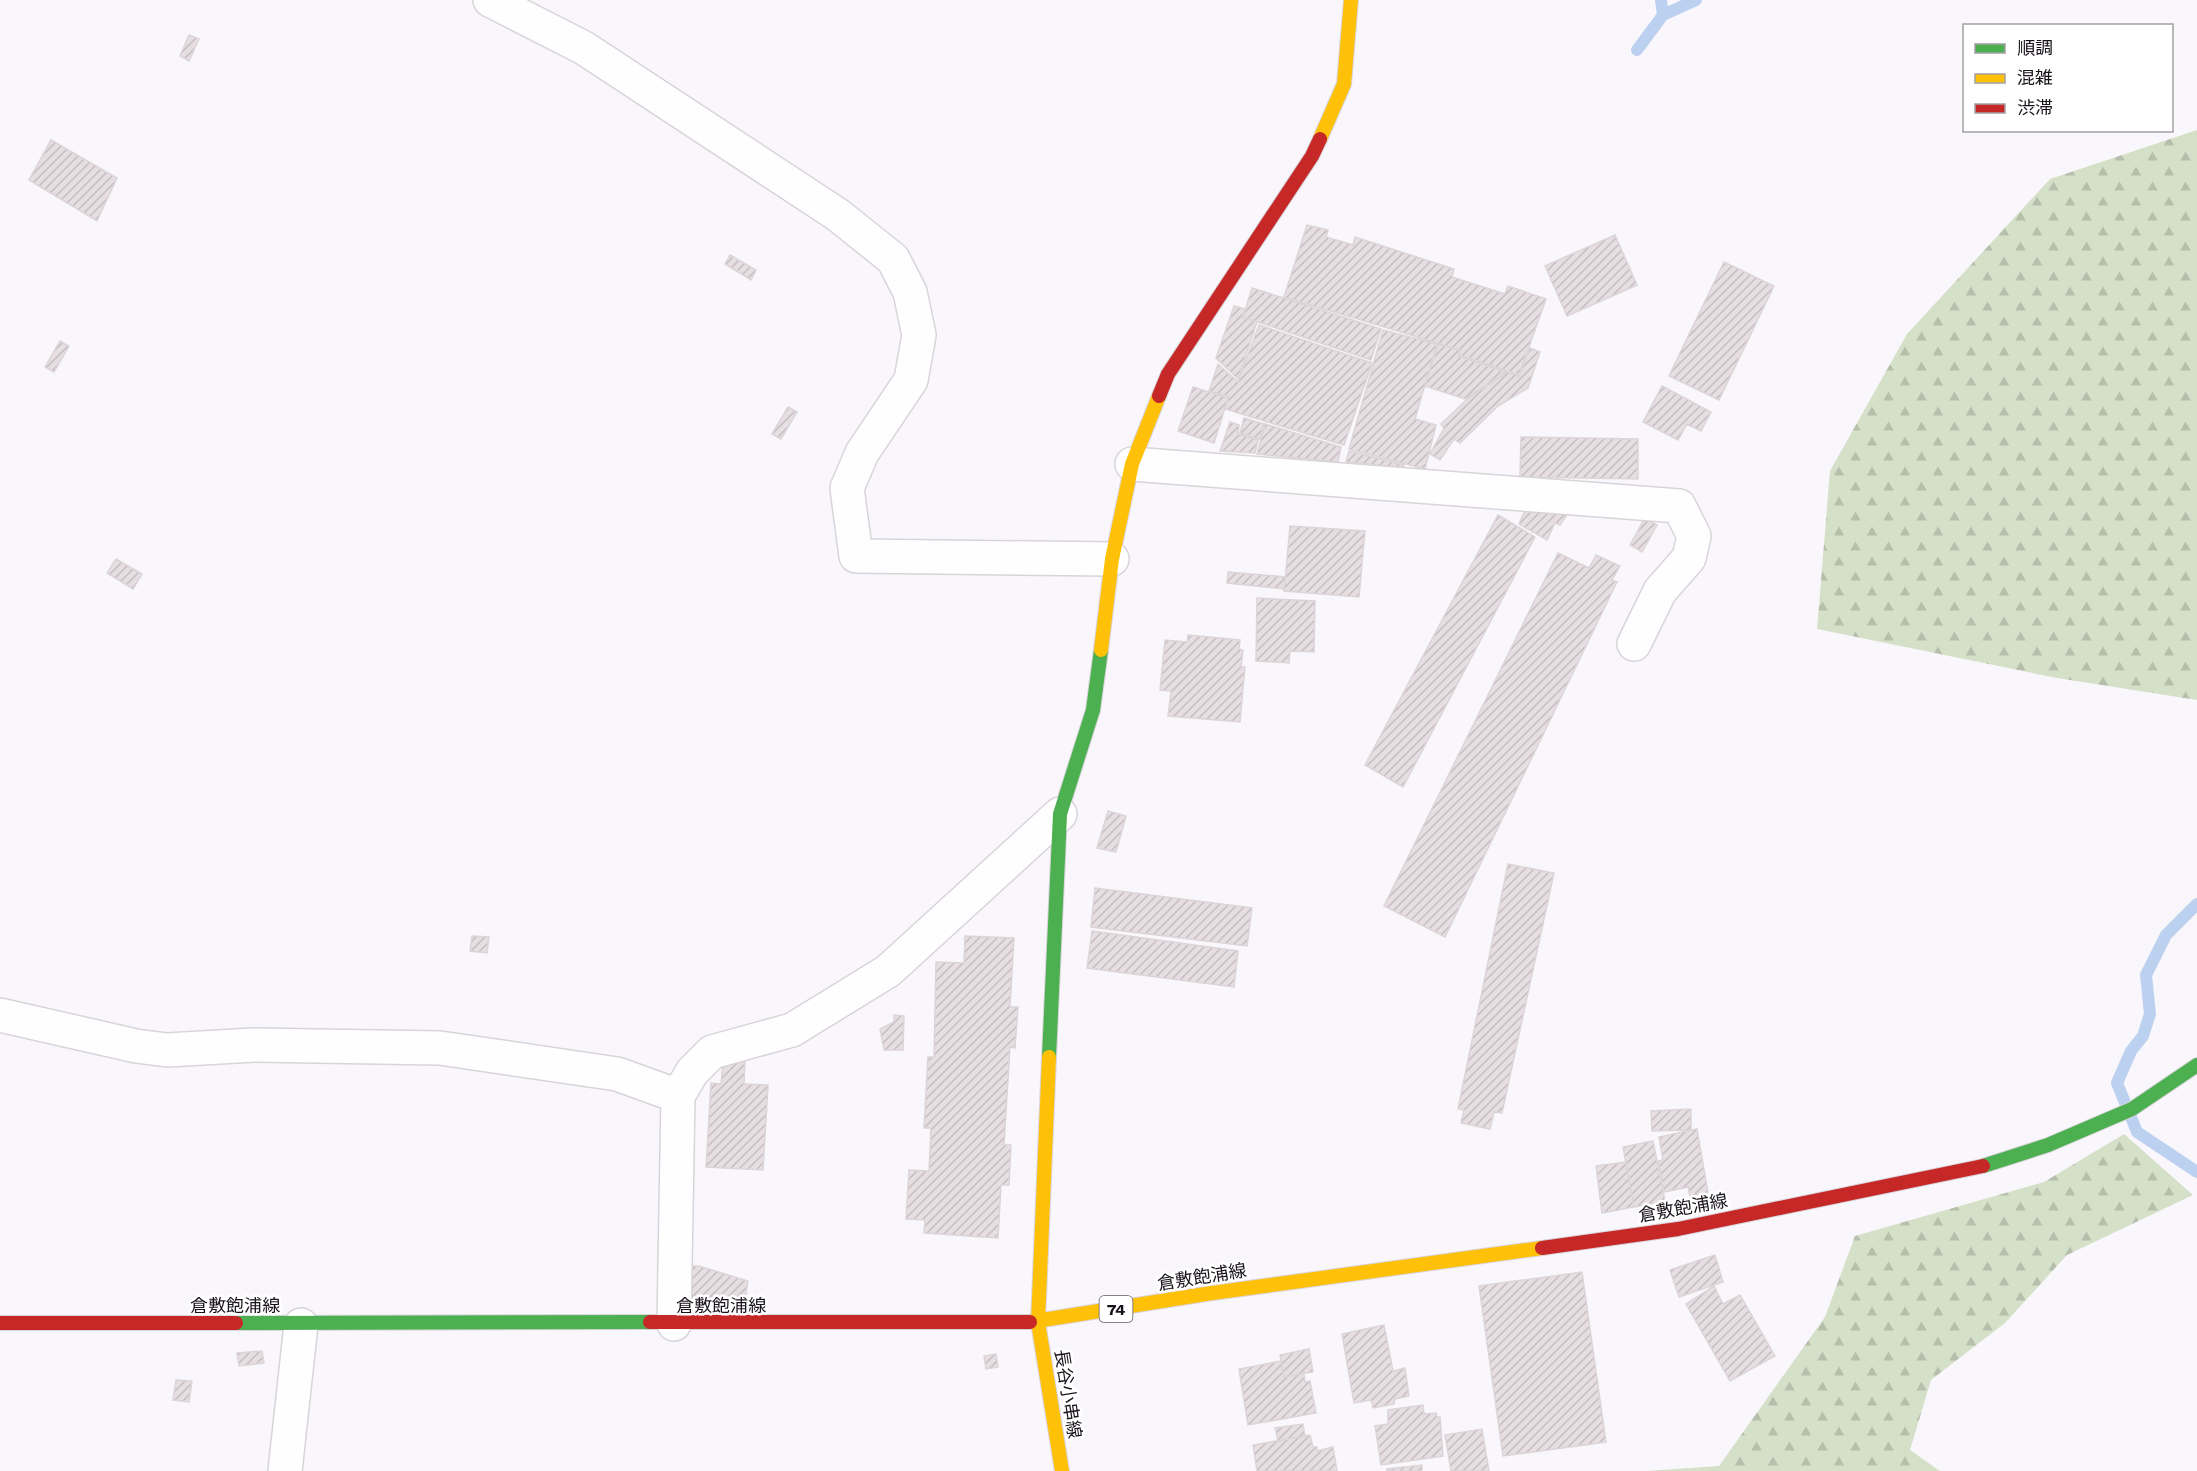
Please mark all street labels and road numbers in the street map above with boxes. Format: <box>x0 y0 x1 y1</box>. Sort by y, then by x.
street label: 倉敷飽浦線 <box>1637 1189 1729 1226</box>
street label: 倉敷飽浦線 <box>1156 1259 1248 1294</box>
street label: 倉敷飽浦線 <box>190 1295 280 1316</box>
street label: 倉敷飽浦線 <box>676 1295 766 1316</box>
road number: 74 <box>1100 1296 1132 1322</box>
street label: 長谷小串線 <box>1051 1348 1086 1440</box>

